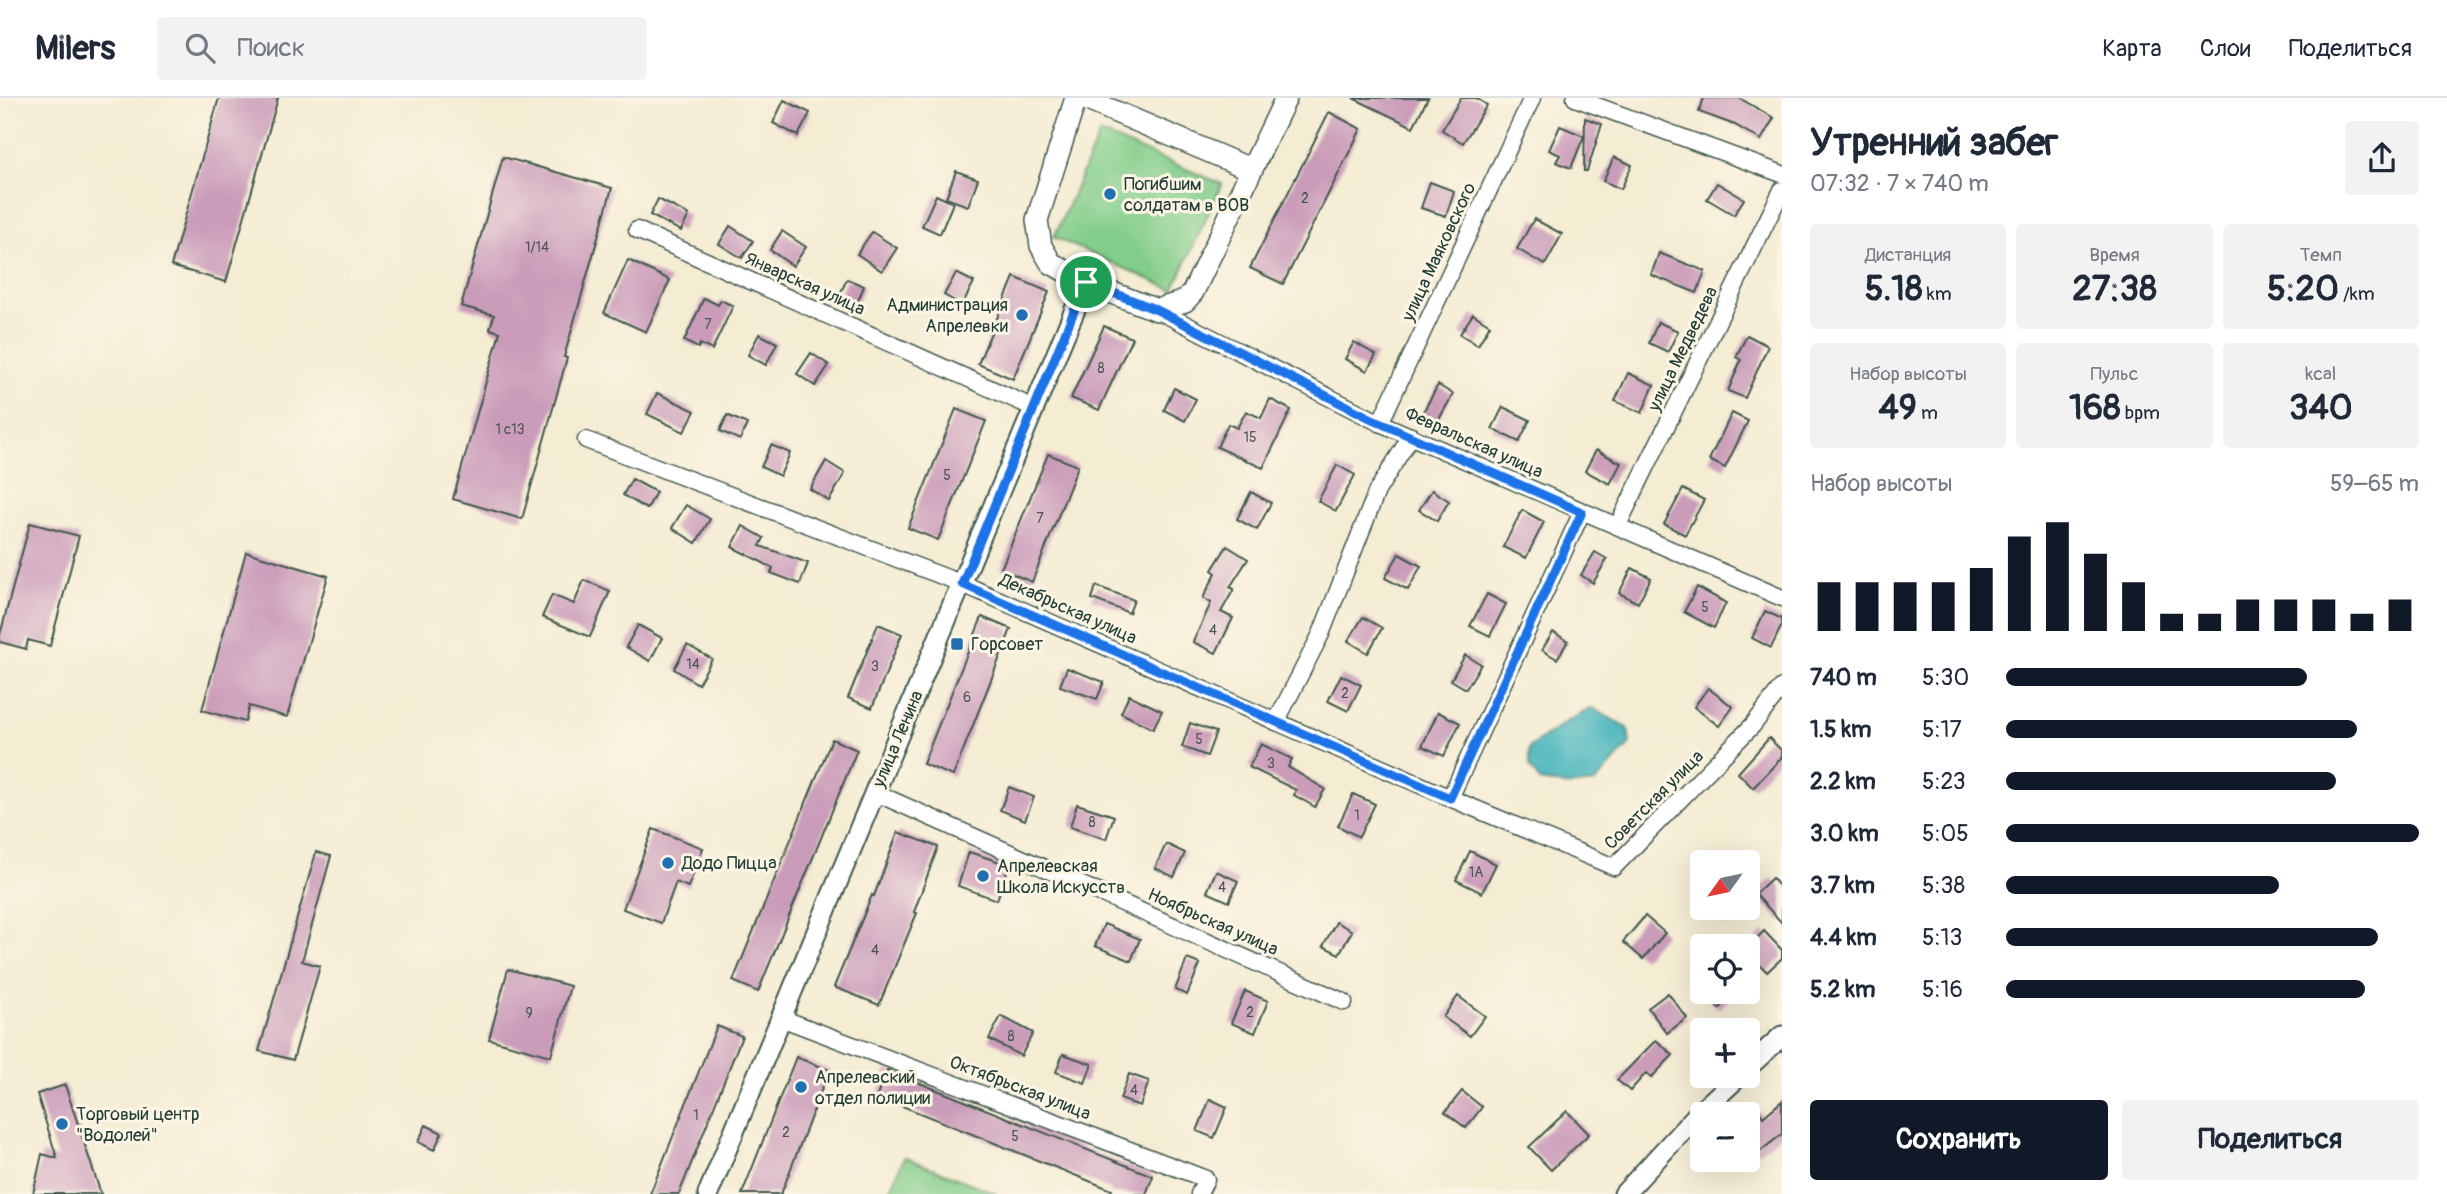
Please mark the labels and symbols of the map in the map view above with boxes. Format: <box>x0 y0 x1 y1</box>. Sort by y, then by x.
place label: Погибшим солдатам в ВОВ <box>1124 173 1249 217</box>
street label: улица Маяковского <box>1396 179 1481 326</box>
marker: Погибшим солдатам в ВОВ <box>1102 186 1118 202</box>
house number: 2 <box>1301 190 1309 207</box>
house number: 1/14 <box>525 239 549 256</box>
street label: Январская улица <box>741 247 869 321</box>
pin <box>1056 252 1116 312</box>
street label: улица Медведева <box>1642 283 1723 416</box>
place label: Администрация Апрелевки <box>886 294 1008 338</box>
marker: Администрация Апрелевки <box>1014 307 1030 323</box>
house number: 7 <box>704 316 712 333</box>
house number: 8 <box>1097 360 1105 377</box>
street label: Февральская улица <box>1402 402 1546 484</box>
house number: 1 с13 <box>496 421 525 438</box>
house number: 15 <box>1243 429 1257 446</box>
house number: 5 <box>943 467 951 484</box>
house number: 7 <box>1036 510 1044 527</box>
street label: Декабрьская улица <box>995 568 1140 650</box>
house number: 5 <box>1701 599 1709 616</box>
house number: 4 <box>1209 622 1217 639</box>
place label: Горсовет <box>971 633 1043 656</box>
marker: Горсовет <box>949 636 965 652</box>
house number: 14 <box>686 656 700 673</box>
house number: 3 <box>871 658 879 675</box>
house number: 2 <box>1341 685 1349 702</box>
street label: улица Ленина <box>867 687 929 792</box>
house number: 6 <box>963 689 971 706</box>
house number: 5 <box>1195 731 1203 748</box>
street label: Советская улица <box>1599 745 1709 855</box>
house number: 3 <box>1267 755 1275 772</box>
house number: 1 <box>1354 807 1360 824</box>
house number: 8 <box>1088 814 1096 831</box>
north arrow <box>1690 850 1760 920</box>
place label: Додо Пицца <box>681 852 777 875</box>
marker: Додо Пицца <box>660 855 676 871</box>
place label: Апрелевская Школа Искусств <box>997 855 1125 899</box>
house number: 1А <box>1469 864 1483 881</box>
marker: Апрелевская Школа Искусств <box>975 868 991 884</box>
house number: 4 <box>1218 879 1226 896</box>
street label: Ноябрьская улица <box>1144 883 1282 961</box>
house number: 4 <box>871 942 879 959</box>
house number: 2 <box>1246 1004 1254 1021</box>
house number: 9 <box>525 1005 533 1022</box>
house number: 8 <box>1007 1028 1015 1045</box>
street label: Октябрьская улица <box>946 1051 1094 1125</box>
place label: Апрелевский отдел полиции <box>815 1066 930 1110</box>
marker: Апрелевский отдел полиции <box>793 1079 809 1095</box>
house number: 4 <box>1130 1082 1138 1099</box>
place label: Торговый центр "Водолей" <box>76 1103 200 1147</box>
house number: 1 <box>693 1107 699 1124</box>
marker: Торговый центр "Водолей" <box>54 1116 70 1132</box>
house number: 2 <box>782 1124 790 1141</box>
house number: 5 <box>1011 1128 1019 1145</box>

